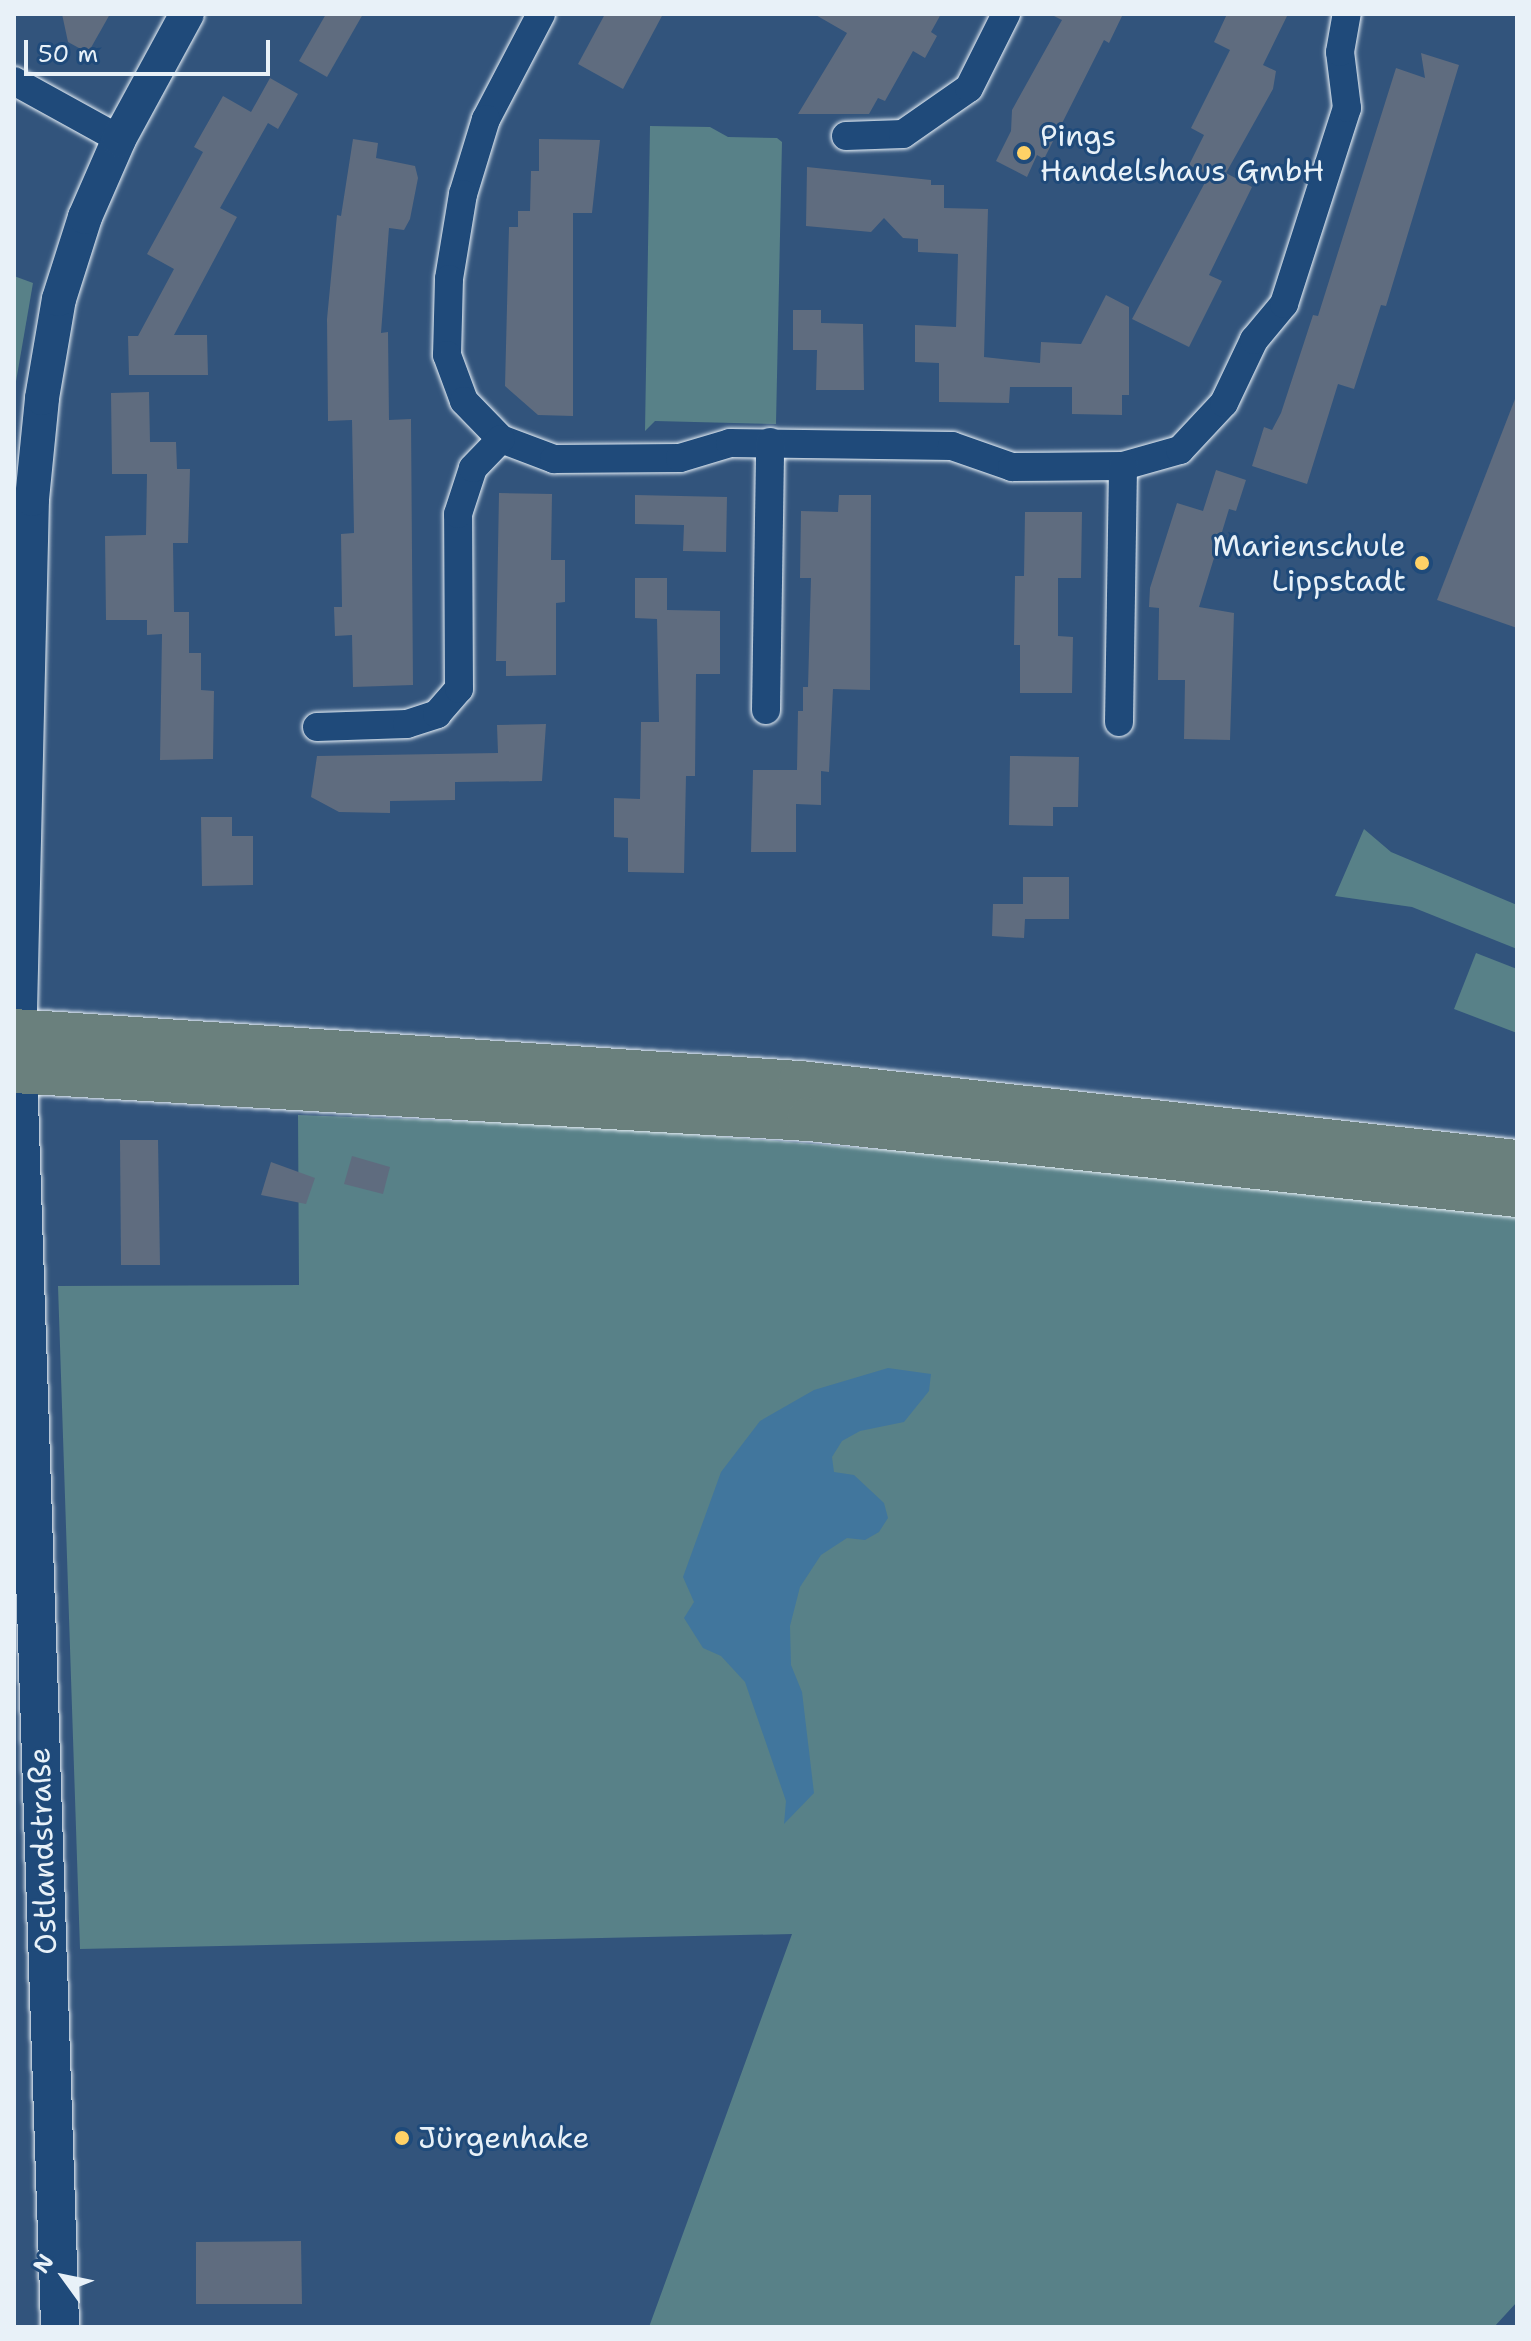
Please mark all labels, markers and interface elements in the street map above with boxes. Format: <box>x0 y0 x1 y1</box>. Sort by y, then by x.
scale bar <box>28 24 274 74</box>
text: 50 m <box>38 38 98 70</box>
place label: Pings Handelshaus GmbH <box>1040 118 1324 188</box>
marker: Pings Handelshaus GmbH <box>1015 144 1033 162</box>
place label: Marienschule Lippstadt <box>1212 528 1406 598</box>
marker: Marienschule Lippstadt <box>1413 554 1431 572</box>
street label: Ostlandstraße <box>21 1747 65 1955</box>
place label: Jürgenhake <box>418 2120 590 2156</box>
marker: Jürgenhake <box>393 2129 411 2147</box>
north arrow <box>24 2237 104 2317</box>
text: N <box>27 2248 60 2279</box>

